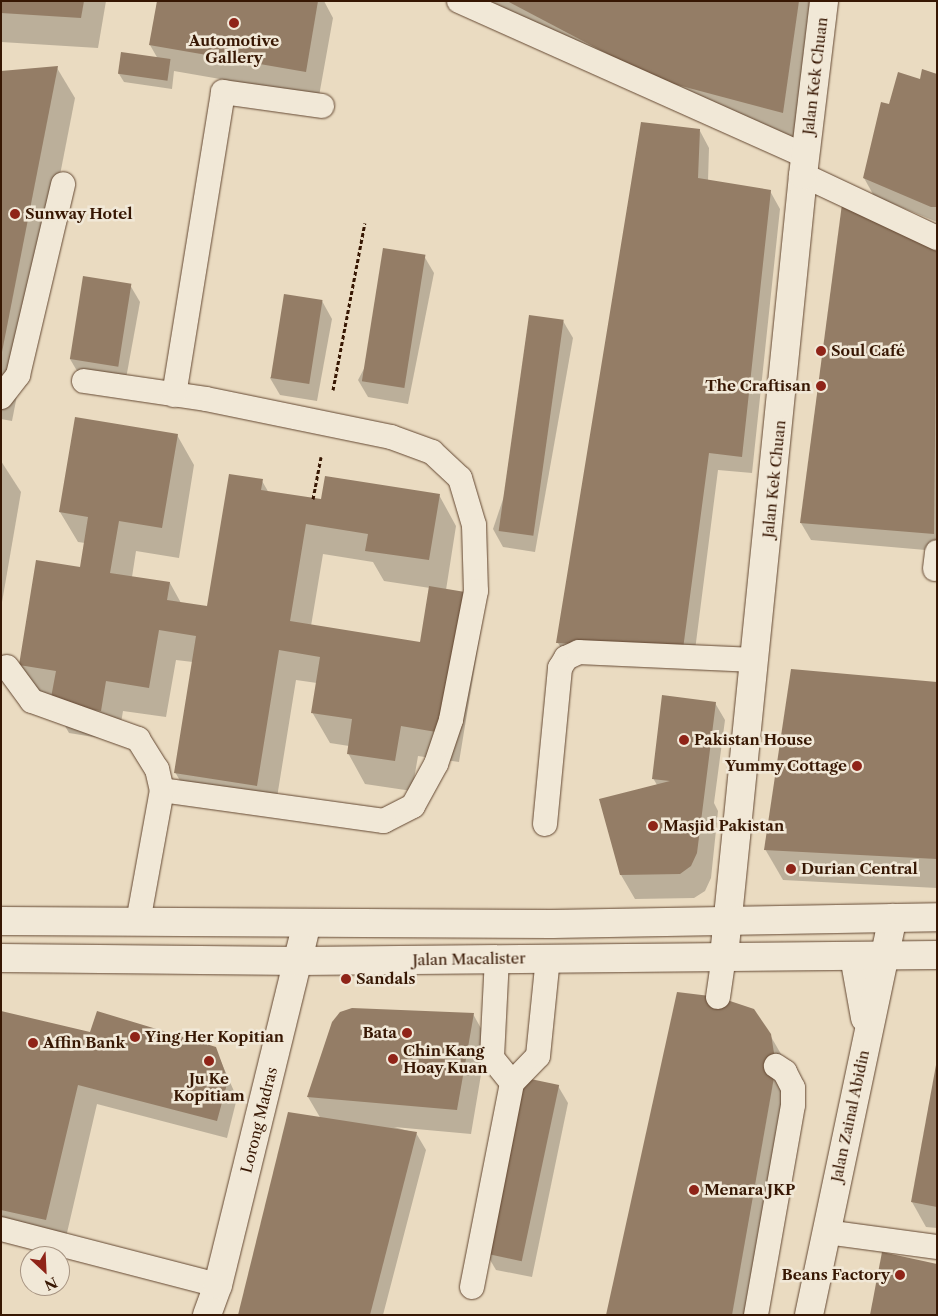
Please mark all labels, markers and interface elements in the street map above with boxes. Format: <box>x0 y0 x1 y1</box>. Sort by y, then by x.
street label: Jalan Kek Chuan <box>799 16 831 136</box>
marker: Automotive Gallery <box>228 17 240 29</box>
place label: Automotive Gallery <box>189 31 279 66</box>
place label: Sunway Hotel <box>25 205 133 223</box>
marker: Sunway Hotel <box>9 208 21 220</box>
place label: Soul Café <box>831 342 905 360</box>
marker: Soul Café <box>815 345 827 357</box>
place label: The Craftisan <box>705 377 811 395</box>
marker: The Craftisan <box>815 380 827 392</box>
street label: Jalan Kek Chuan <box>759 419 789 539</box>
place label: Pakistan House <box>694 731 812 749</box>
marker: Pakistan House <box>678 734 690 746</box>
place label: Yummy Cottage <box>725 757 847 775</box>
marker: Yummy Cottage <box>851 760 863 772</box>
place label: Masjid Pakistan <box>663 817 784 835</box>
marker: Masjid Pakistan <box>647 820 659 832</box>
place label: Durian Central <box>801 860 918 878</box>
marker: Durian Central <box>785 863 797 875</box>
street label: Jalan Macalister <box>412 949 526 969</box>
place label: Sandals <box>356 970 415 988</box>
marker: Sandals <box>340 973 352 985</box>
place label: Bata <box>362 1024 397 1042</box>
marker: Bata <box>401 1027 413 1039</box>
place label: Ying Her Kopitian <box>145 1028 284 1046</box>
marker: Ying Her Kopitian <box>129 1031 141 1043</box>
place label: Affin Bank <box>43 1034 125 1052</box>
marker: Affin Bank <box>27 1037 39 1049</box>
place label: Chin Kang Hoay Kuan <box>403 1041 488 1076</box>
street label: Jalan Zainal Abidin <box>827 1048 873 1184</box>
marker: Chin Kang Hoay Kuan <box>387 1053 399 1065</box>
marker: Ju Ke Kopitiam <box>203 1055 215 1067</box>
street label: Lorong Madras <box>237 1065 281 1175</box>
place label: Ju Ke Kopitiam <box>173 1069 245 1104</box>
place label: Menara JKP <box>704 1181 796 1199</box>
marker: Menara JKP <box>688 1184 700 1196</box>
north arrow <box>20 1246 70 1296</box>
place label: Beans Factory <box>782 1266 890 1284</box>
marker: Beans Factory <box>894 1269 906 1281</box>
text: N <box>42 1273 60 1294</box>

